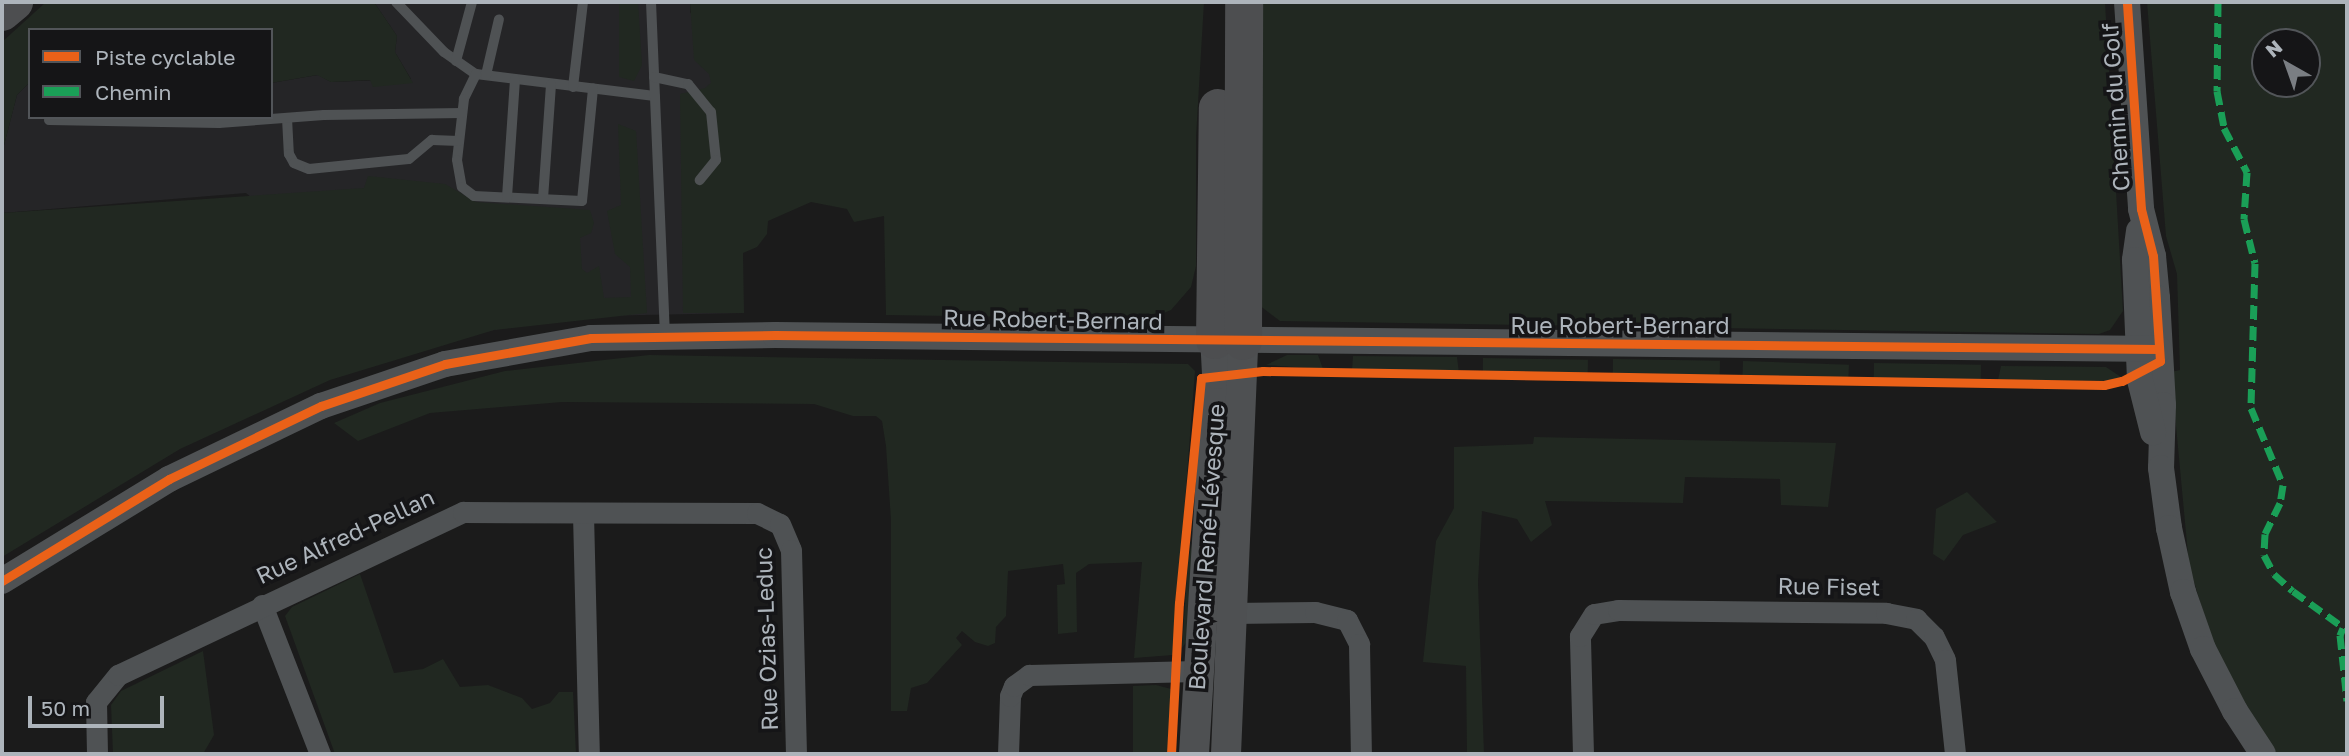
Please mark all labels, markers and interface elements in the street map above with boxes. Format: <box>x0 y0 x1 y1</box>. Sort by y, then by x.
street label: Chemin du Golf <box>2095 22 2135 192</box>
legend <box>28 28 273 119</box>
north arrow <box>2251 28 2321 98</box>
text: N <box>2261 35 2286 62</box>
text: Piste cyclable <box>95 44 235 70</box>
text: Chemin <box>95 79 172 105</box>
street label: Rue Robert-Bernard <box>943 303 1163 335</box>
street label: Rue Robert-Bernard <box>1510 311 1730 339</box>
street label: Boulevard René-Lévesque <box>1182 403 1230 691</box>
street label: Rue Alfred-Pellan <box>252 483 438 589</box>
street label: Rue Ozias-Leduc <box>749 547 783 731</box>
street label: Rue Fiset <box>1777 571 1881 601</box>
scale bar <box>32 682 168 726</box>
text: 50 m <box>41 695 90 721</box>

